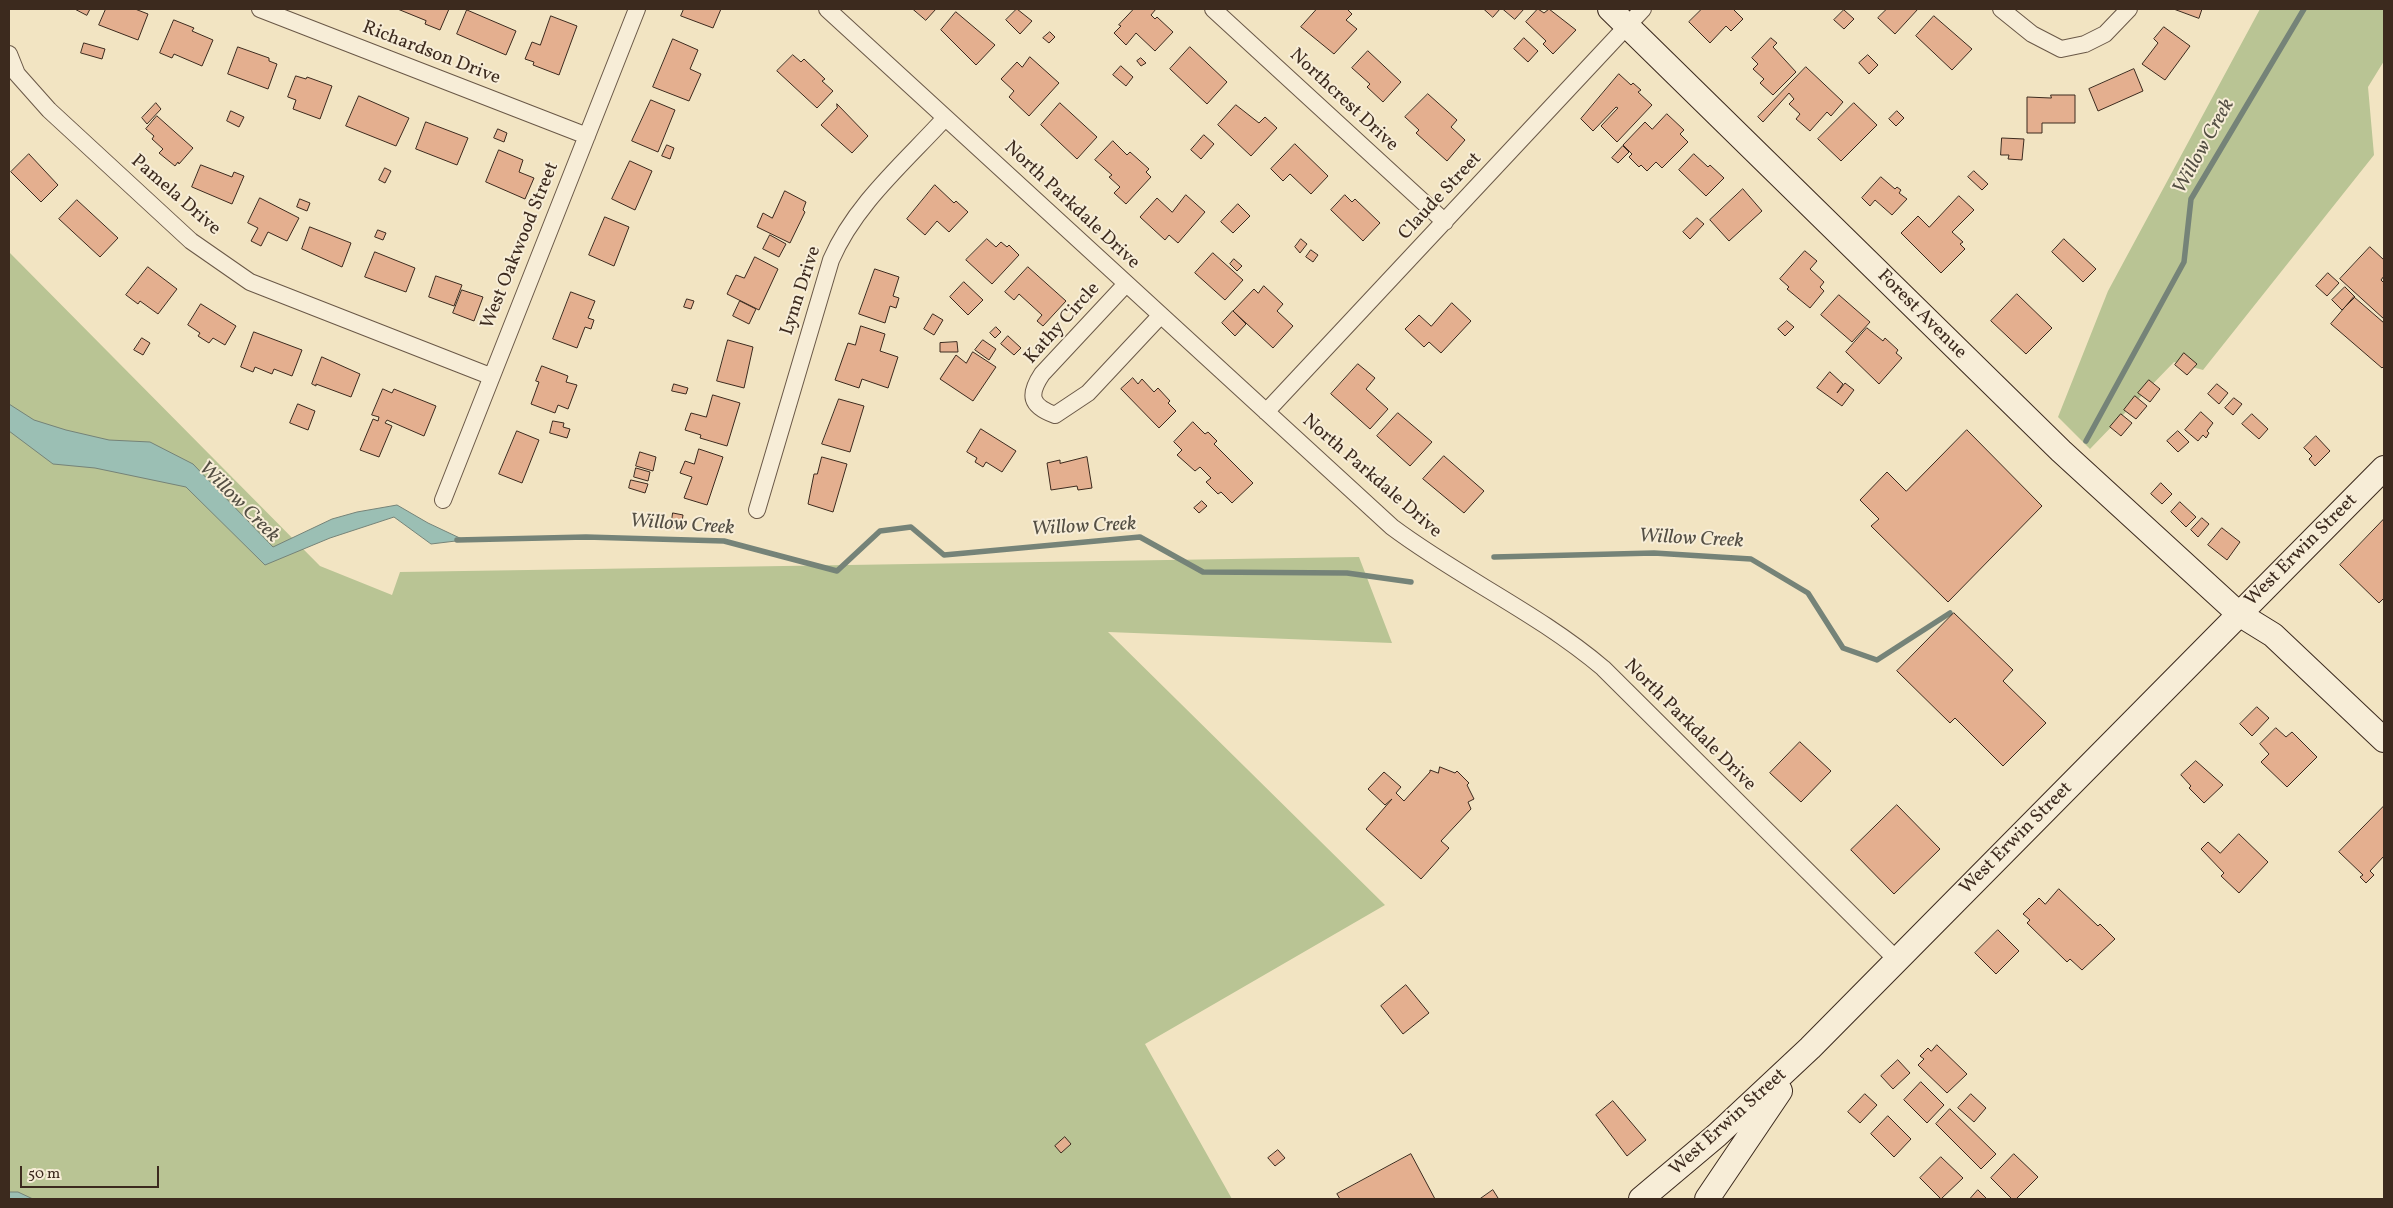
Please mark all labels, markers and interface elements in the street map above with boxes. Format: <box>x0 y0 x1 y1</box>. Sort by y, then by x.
street label: Richardson Drive <box>359 17 503 91</box>
street label: Northcrest Drive <box>1284 45 1402 157</box>
water label: Willow Creek <box>2169 95 2241 199</box>
street label: North Parkdale Drive <box>998 137 1144 275</box>
street label: Claude Street <box>1395 148 1487 246</box>
street label: Pamela Drive <box>125 151 225 241</box>
street label: West Oakwood Street <box>477 159 565 333</box>
street label: Lynn Drive <box>777 244 827 338</box>
street label: Forest Avenue <box>1871 265 1971 365</box>
street label: Kathy Circle <box>1020 278 1106 370</box>
street label: North Parkdale Drive <box>1297 410 1445 544</box>
water label: Willow Creek <box>192 457 284 549</box>
street label: West Erwin Street <box>2241 490 2363 612</box>
water label: Willow Creek <box>629 510 735 542</box>
water label: Willow Creek <box>1031 513 1137 543</box>
water label: Willow Creek <box>1638 525 1744 555</box>
street label: North Parkdale Drive <box>1618 655 1760 797</box>
street label: West Erwin Street <box>1956 778 2078 900</box>
street label: West Erwin Street <box>1666 1064 1792 1182</box>
scale bar <box>22 1156 161 1188</box>
text: 50 m <box>28 1164 60 1185</box>

